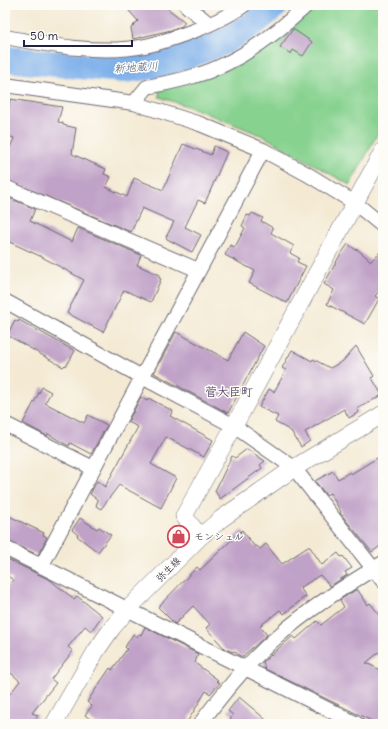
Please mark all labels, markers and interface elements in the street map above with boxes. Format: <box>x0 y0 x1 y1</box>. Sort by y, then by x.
scale bar <box>24 22 132 48</box>
text: 50 m <box>30 28 59 43</box>
water label: 新地蔵川 <box>114 58 158 76</box>
district label: 菅大臣町 <box>205 384 253 399</box>
shop icon: モンシェル <box>165 523 191 549</box>
place label: モンシェル <box>194 530 244 543</box>
street label: 弥生線 <box>153 554 184 585</box>

